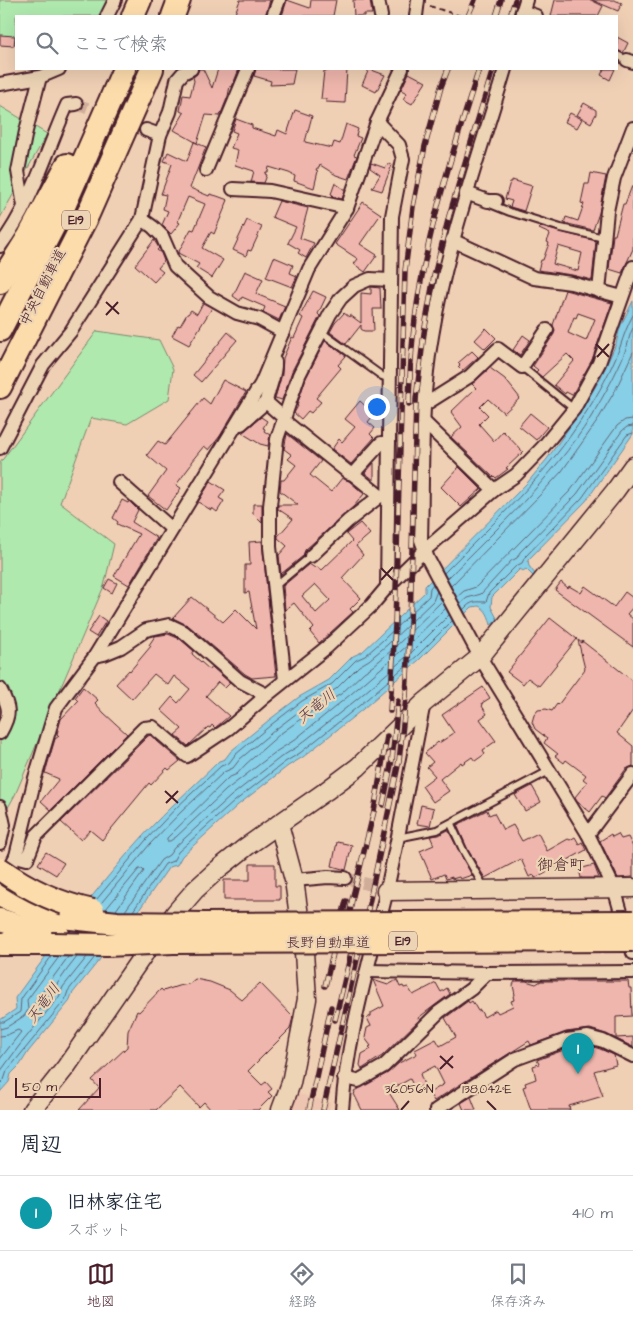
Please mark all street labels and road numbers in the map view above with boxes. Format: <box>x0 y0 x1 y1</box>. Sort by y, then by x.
road number: E19 <box>62 210 90 230</box>
street label: 中央自動車道 <box>15 245 71 329</box>
road number: E19 <box>389 931 417 950</box>
street label: 長野自動車道 <box>286 933 370 953</box>

